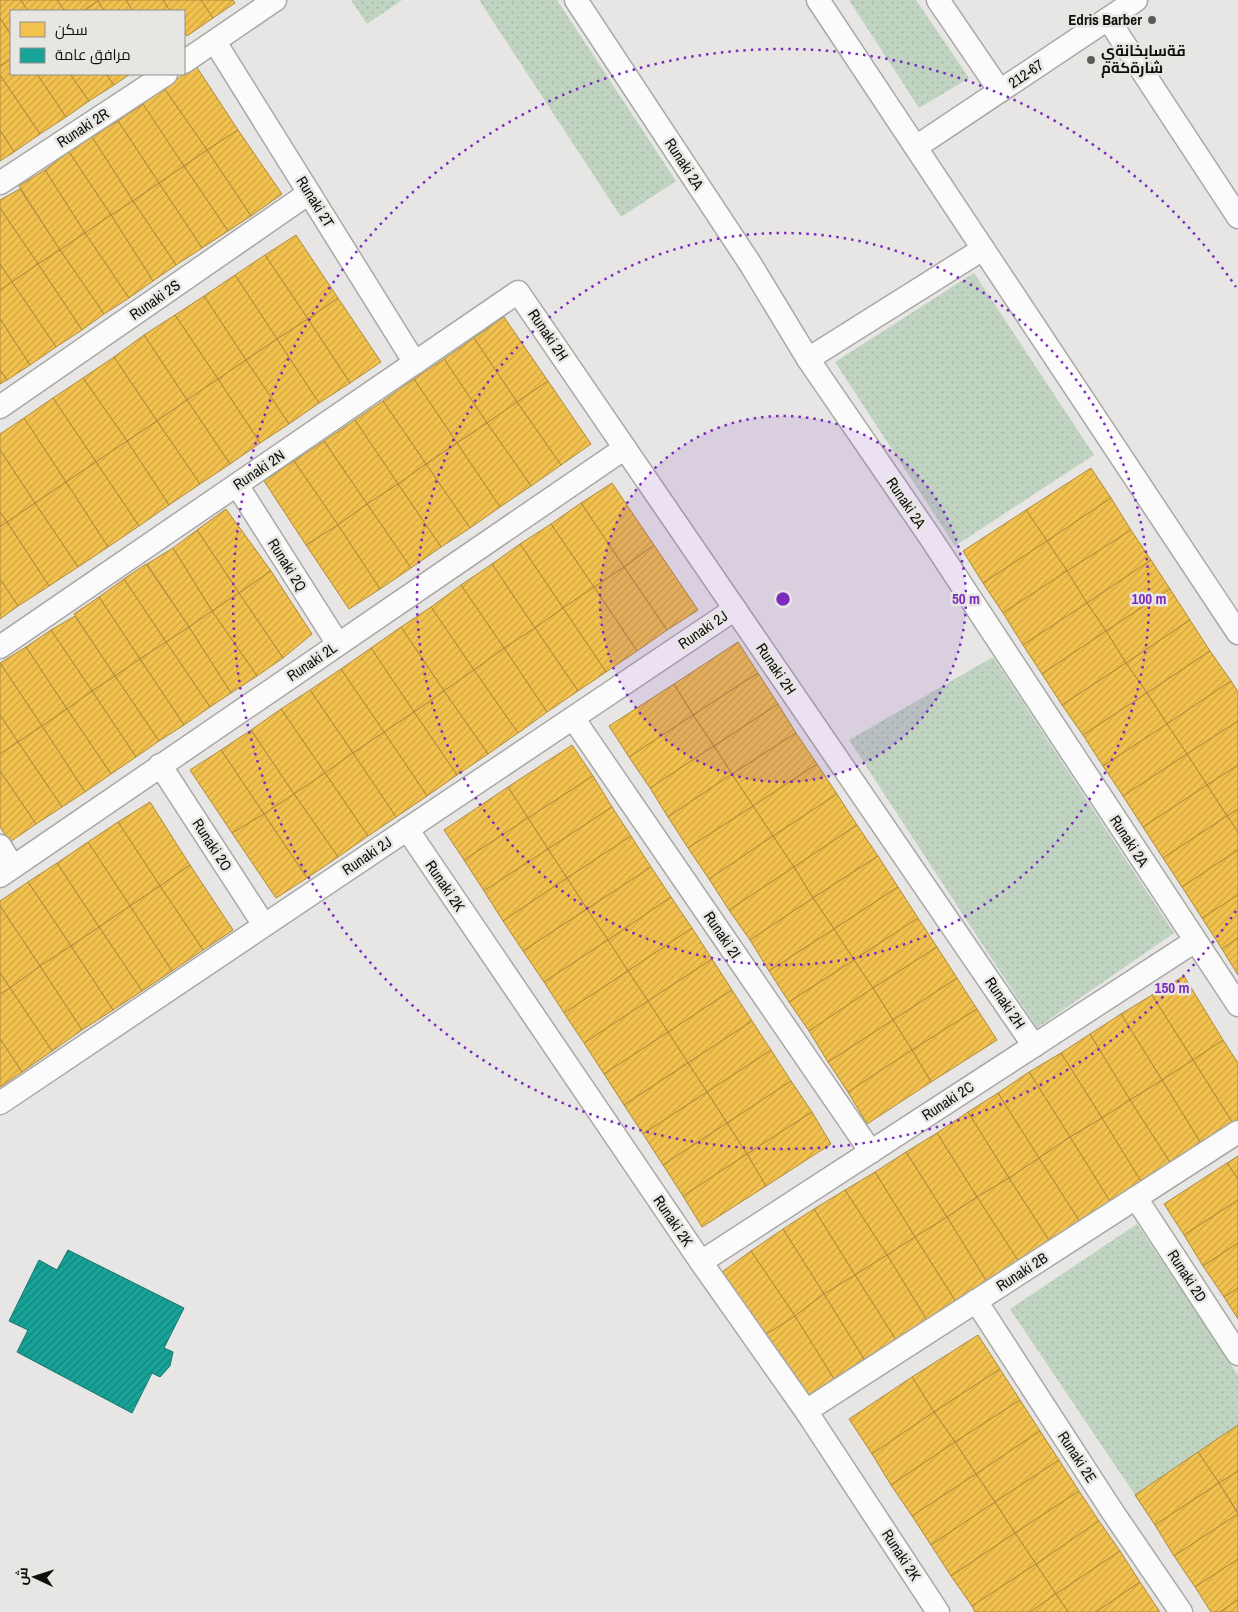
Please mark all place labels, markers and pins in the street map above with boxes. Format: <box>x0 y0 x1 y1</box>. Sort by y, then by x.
place label: Edris Barber <box>1068 9 1142 30</box>
marker: Edris Barber <box>1146 14 1158 26</box>
place label: قةسابخانةي شارةكةم <box>1101 40 1186 78</box>
marker: قةسابخانةي شارةكةم <box>1085 54 1097 66</box>
centre of rings <box>774 590 792 608</box>

